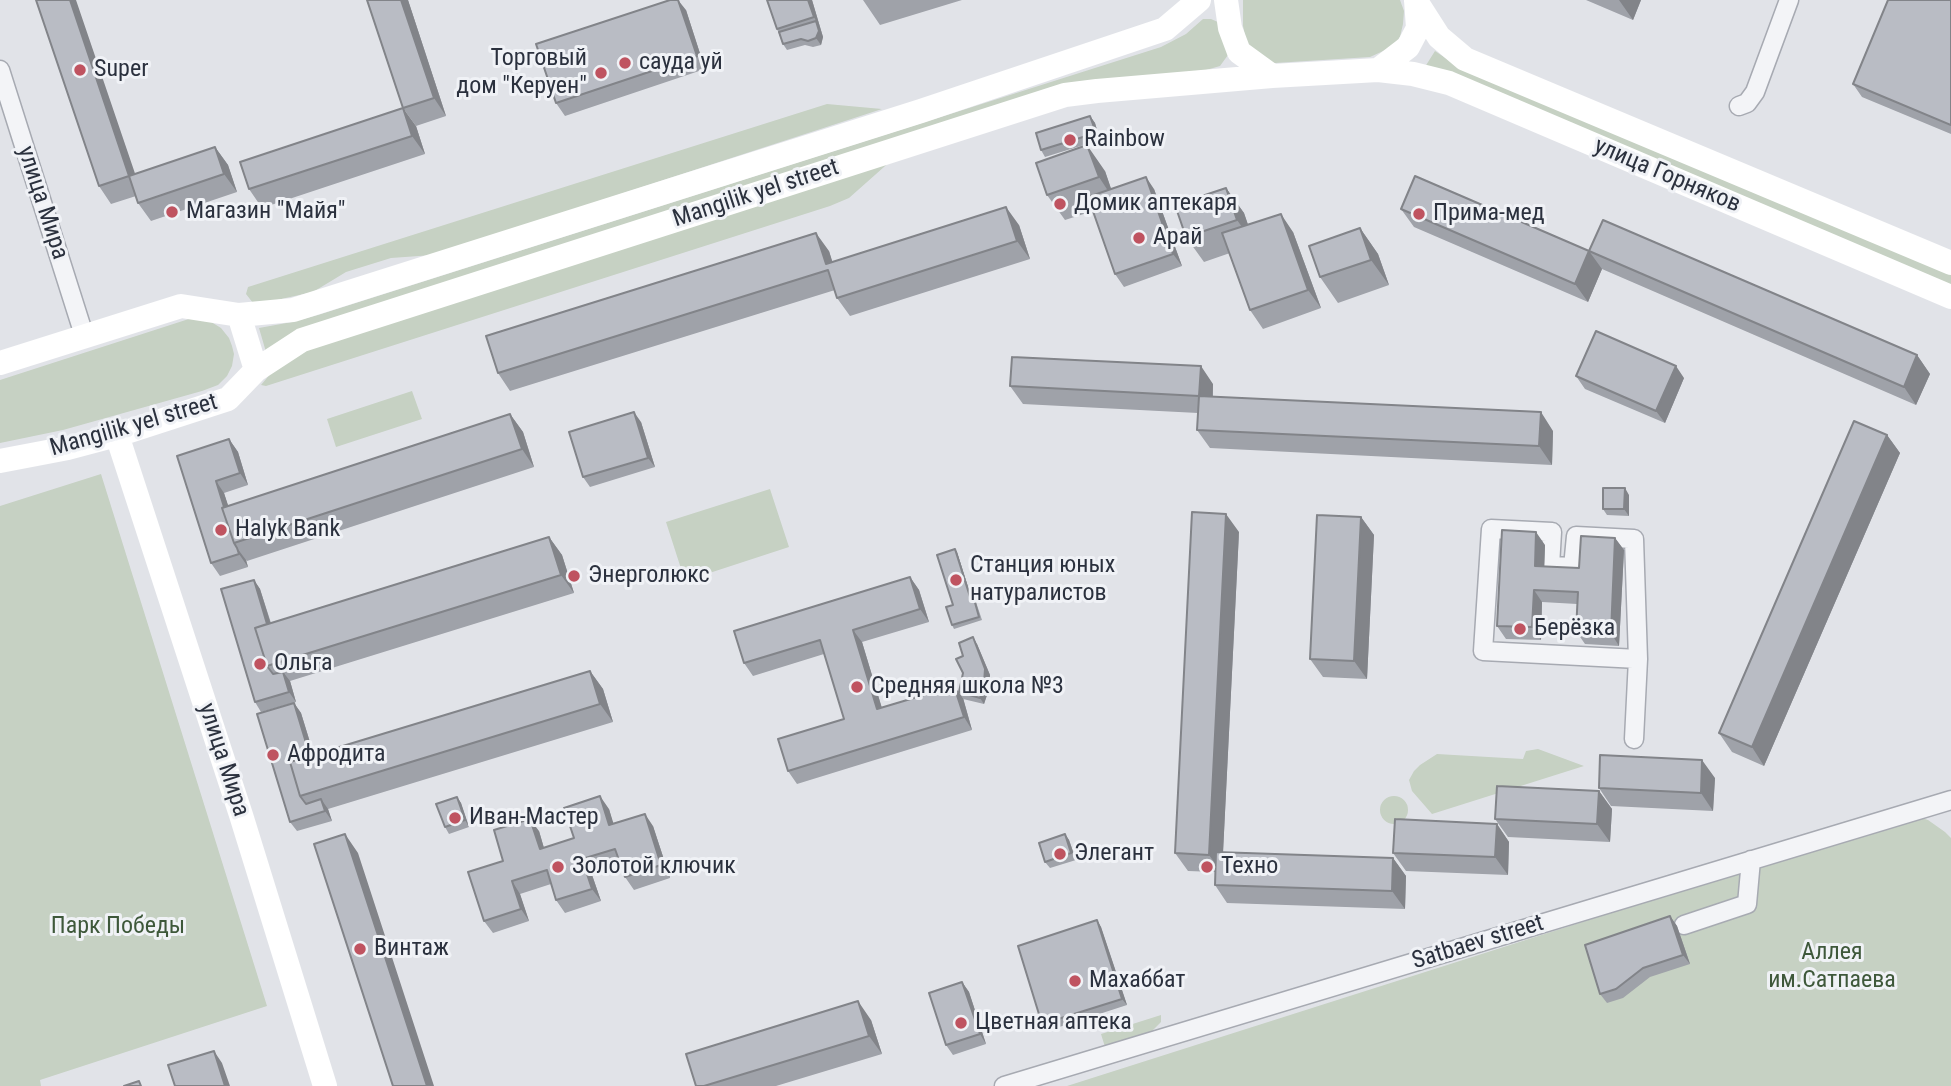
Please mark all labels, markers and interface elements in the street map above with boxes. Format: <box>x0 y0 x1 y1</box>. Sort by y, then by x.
place label: Торговый дом "Керуен" <box>456 45 587 101</box>
place label: сауда уй <box>639 49 723 77</box>
marker: сауда уй <box>617 55 633 71</box>
place label: Super <box>94 56 148 84</box>
marker: Super <box>72 62 88 78</box>
marker: Торговый дом "Керуен" <box>593 65 609 81</box>
place label: Rainbow <box>1084 126 1165 154</box>
marker: Rainbow <box>1062 132 1078 148</box>
street label: улица Горняков <box>1589 132 1745 220</box>
street label: улица Мира <box>10 143 74 263</box>
street label: Mangilik yel street <box>669 154 843 234</box>
place label: Домик аптекаря <box>1074 190 1237 218</box>
marker: Домик аптекаря <box>1052 196 1068 212</box>
place label: Магазин "Майя" <box>186 198 346 226</box>
place label: Прима-мед <box>1433 200 1545 228</box>
marker: Магазин "Майя" <box>164 204 180 220</box>
marker: Прима-мед <box>1411 206 1427 222</box>
place label: Арай <box>1153 224 1202 252</box>
marker: Арай <box>1131 230 1147 246</box>
street label: Mangilik yel street <box>47 388 221 464</box>
place label: Halyk Bank <box>235 516 340 544</box>
marker: Halyk Bank <box>213 522 229 538</box>
place label: Станция юных натуралистов <box>970 552 1115 608</box>
place label: Энерголюкс <box>588 562 710 590</box>
marker: Энерголюкс <box>566 568 582 584</box>
marker: Станция юных натуралистов <box>948 572 964 588</box>
place label: Берёзка <box>1534 615 1615 643</box>
marker: Берёзка <box>1512 621 1528 637</box>
place label: Ольга <box>274 650 333 678</box>
marker: Ольга <box>252 656 268 672</box>
place label: Средняя школа №3 <box>871 673 1064 701</box>
marker: Средняя школа №3 <box>849 679 865 695</box>
street label: улица Мира <box>191 700 255 820</box>
place label: Афродита <box>287 741 386 769</box>
marker: Афродита <box>265 747 281 763</box>
place label: Иван-Мастер <box>469 804 599 832</box>
marker: Иван-Мастер <box>447 810 463 826</box>
place label: Элегант <box>1074 840 1154 868</box>
marker: Элегант <box>1052 846 1068 862</box>
place label: Золотой ключик <box>572 853 736 881</box>
place label: Техно <box>1221 853 1278 881</box>
marker: Золотой ключик <box>550 859 566 875</box>
marker: Техно <box>1199 859 1215 875</box>
street label: Satbaev street <box>1409 909 1547 977</box>
park label: Парк Победы <box>51 913 185 941</box>
place label: Винтаж <box>374 935 449 963</box>
park label: Аллея им.Сатпаева <box>1768 939 1896 995</box>
marker: Винтаж <box>352 941 368 957</box>
place label: Махаббат <box>1089 967 1185 995</box>
marker: Махаббат <box>1067 973 1083 989</box>
place label: Цветная аптека <box>975 1009 1132 1037</box>
marker: Цветная аптека <box>953 1015 969 1031</box>

